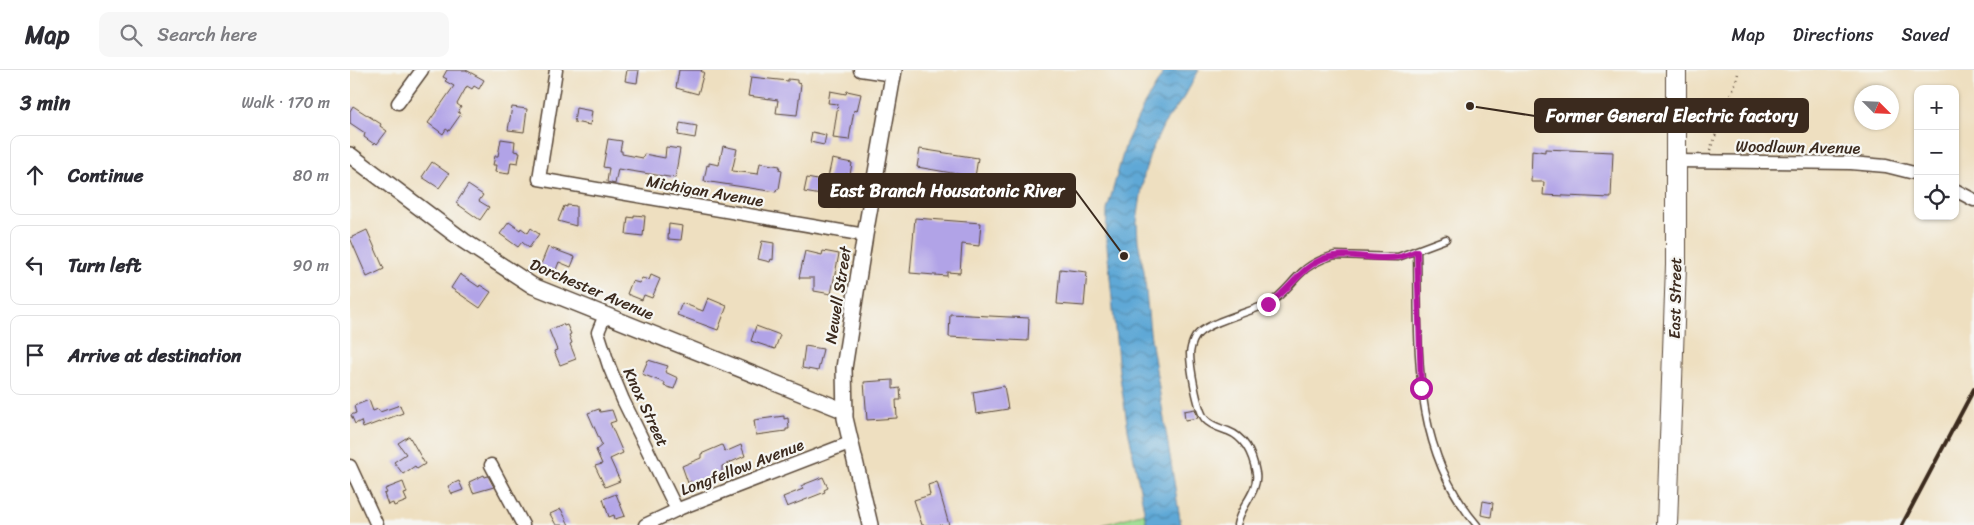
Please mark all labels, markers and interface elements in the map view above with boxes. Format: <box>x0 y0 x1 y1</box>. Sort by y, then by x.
search box <box>99 12 449 57</box>
text: Map <box>25 14 69 56</box>
text: Search here <box>157 18 257 51</box>
text: Map <box>1732 19 1765 51</box>
text: Directions <box>1793 19 1874 51</box>
text: Saved <box>1902 19 1949 51</box>
icon: search <box>117 21 145 49</box>
text: 3 min <box>20 84 70 122</box>
north arrow <box>1854 85 1899 130</box>
map controls <box>1914 85 1959 220</box>
button: + <box>1914 85 1959 130</box>
text: Walk · 170 m <box>241 88 330 117</box>
callout: Former General Electric factory <box>1535 99 1808 132</box>
text: Former General Electric factory <box>1545 100 1799 132</box>
button: − <box>1914 130 1959 175</box>
street label: Woodlawn Avenue <box>1735 131 1861 163</box>
text: Continue <box>68 159 144 192</box>
icon: ahead <box>21 161 49 189</box>
text: 80 m <box>293 161 329 190</box>
street label: Michigan Avenue <box>644 166 766 216</box>
callout: East Branch Housatonic River <box>819 174 1075 207</box>
text: East Branch Housatonic River <box>830 175 1066 207</box>
button: locate <box>1914 175 1959 220</box>
street label: Newell Street <box>816 244 860 346</box>
text: Turn left <box>68 249 141 282</box>
street label: Dorchester Avenue <box>525 250 659 328</box>
icon: left <box>21 251 49 279</box>
text: 90 m <box>293 251 329 280</box>
street label: East Street <box>1660 257 1690 339</box>
route end <box>1257 293 1280 316</box>
text: Arrive at destination <box>68 339 241 372</box>
icon: arrive <box>21 341 49 369</box>
street label: Knox Street <box>615 362 677 452</box>
route start <box>1410 377 1433 400</box>
street label: Longfellow Avenue <box>676 430 808 504</box>

